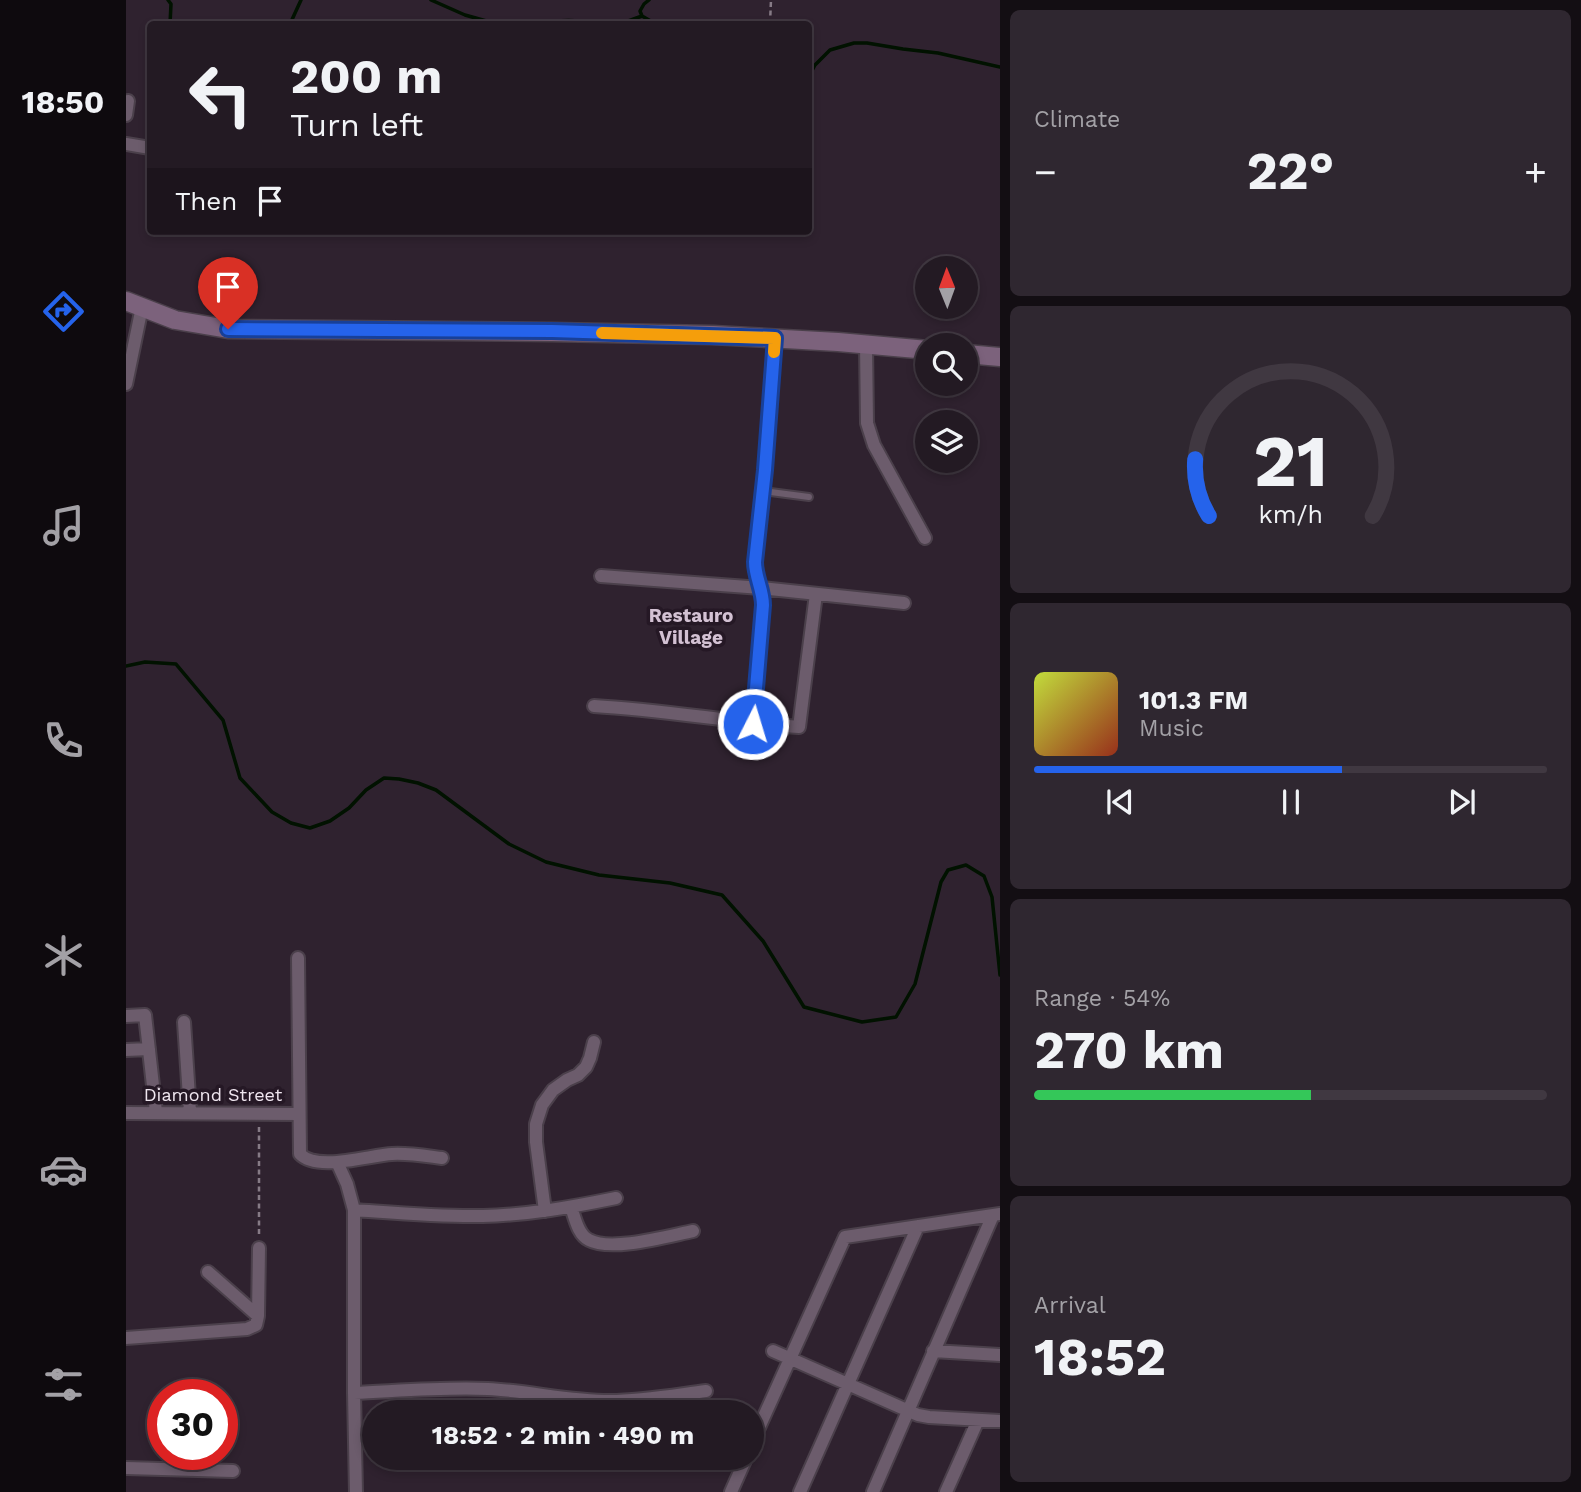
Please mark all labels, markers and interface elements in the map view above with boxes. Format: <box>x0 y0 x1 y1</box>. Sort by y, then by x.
text: 200 m <box>290 47 442 105</box>
icon: left <box>175 49 266 140</box>
text: 18:50 <box>22 83 104 121</box>
text: Turn left <box>290 106 423 144</box>
text: Climate <box>1034 106 1120 133</box>
text: 22° <box>1247 141 1334 202</box>
text: − <box>1034 150 1057 194</box>
text: + <box>1524 150 1547 194</box>
icon: arrive <box>251 182 289 220</box>
text: Then <box>175 186 237 216</box>
north arrow <box>915 256 978 318</box>
map controls <box>915 256 978 473</box>
pin <box>198 257 258 329</box>
icon: arrive <box>209 268 247 306</box>
icon: directions <box>39 287 88 336</box>
button: search <box>915 333 978 396</box>
button: layers <box>915 410 978 473</box>
text: 21 <box>1253 418 1328 504</box>
text: km/h <box>1258 499 1323 528</box>
icon: music <box>39 501 88 550</box>
district label: Restauro Village <box>649 604 733 649</box>
text: 101.3 FM <box>1139 685 1248 715</box>
position arrow <box>716 687 790 761</box>
text: Music <box>1139 715 1204 742</box>
icon: phone <box>39 716 88 765</box>
icon: previous <box>1101 783 1139 821</box>
icon: pause <box>1272 783 1310 821</box>
icon: next <box>1443 783 1481 821</box>
icon: climate <box>39 931 88 980</box>
text: Range · 54% <box>1034 985 1170 1012</box>
text: 270 km <box>1034 1020 1224 1081</box>
street label: Diamond Street <box>144 1084 283 1105</box>
icon: car <box>39 1145 88 1194</box>
text: Arrival <box>1034 1292 1106 1319</box>
text: 18:52 <box>1034 1327 1166 1388</box>
icon: filters <box>39 1360 88 1409</box>
speed limit sign: 30 <box>147 1379 238 1470</box>
text: 18:52 · 2 min · 490 m <box>432 1420 694 1450</box>

